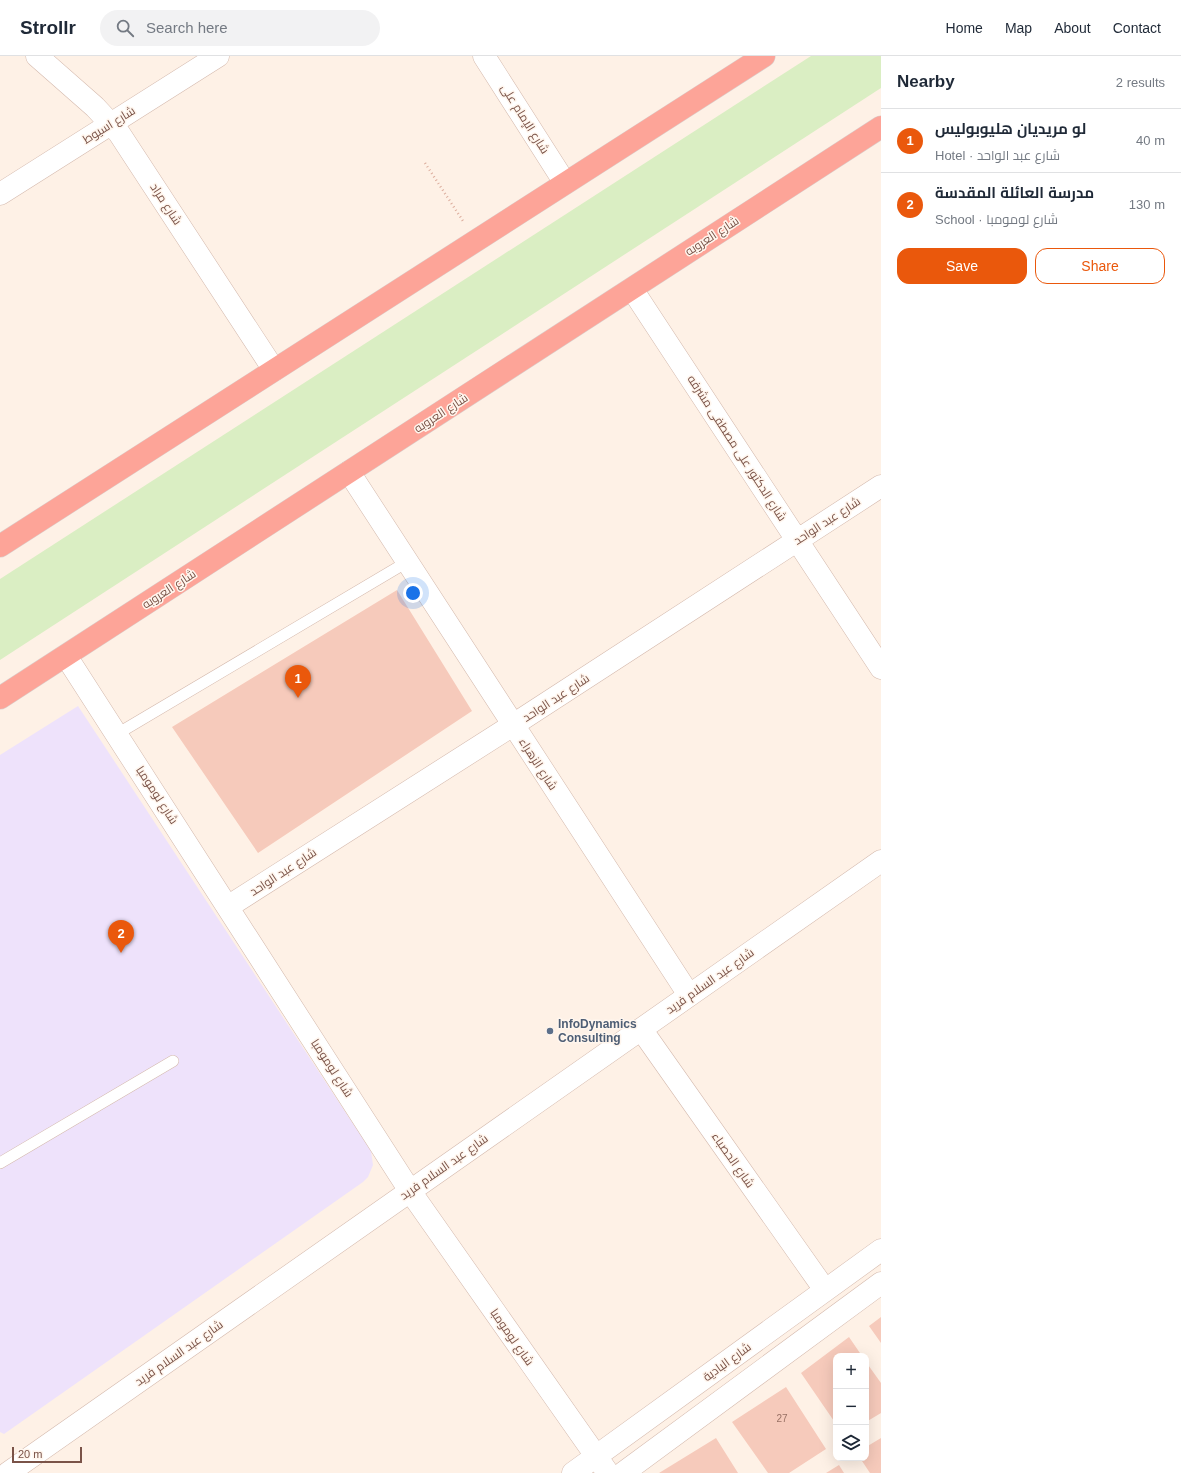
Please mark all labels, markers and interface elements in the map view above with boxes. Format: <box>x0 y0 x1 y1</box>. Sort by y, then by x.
search box <box>100 10 380 46</box>
text: Strollr <box>20 17 76 38</box>
icon: search <box>114 17 136 39</box>
text: Search here <box>146 19 228 36</box>
text: Home <box>946 20 983 36</box>
text: Map <box>1005 20 1032 36</box>
text: About <box>1054 20 1091 36</box>
text: Contact <box>1113 20 1161 36</box>
text: Nearby <box>897 72 955 91</box>
text: 2 results <box>1116 75 1165 90</box>
street label: شارع الإمام على <box>497 82 552 157</box>
street label: شارع اسيوط <box>80 103 138 148</box>
text: لو مريديان هليوبوليس <box>935 120 1086 137</box>
text: 1 <box>906 133 914 148</box>
text: 40 m <box>1136 133 1165 148</box>
text: Hotel · شارع عبد الواحد <box>935 148 1060 163</box>
street label: شارع مراد <box>147 181 185 228</box>
text: مدرسة العائلة المقدسة <box>935 184 1094 201</box>
text: 2 <box>906 197 914 212</box>
text: 130 m <box>1129 197 1165 212</box>
text: School · شارع لومومبا <box>935 212 1058 227</box>
street label: شارع العروبه <box>683 213 742 259</box>
button: Save <box>897 248 1027 284</box>
button: Share <box>1035 248 1165 284</box>
street label: شارع الدكتور على مصطفى مشرفه <box>684 372 790 524</box>
street label: شارع العروبه <box>412 390 471 436</box>
street label: شارع عبد الواحد <box>791 494 864 549</box>
street label: شارع العروبه <box>140 566 199 612</box>
your location <box>403 583 423 603</box>
pin: 1 <box>285 665 311 698</box>
street label: شارع عبد الواحد <box>520 671 593 726</box>
street label: شارع الزهراء <box>515 735 560 793</box>
street label: شارع لومومبا <box>132 763 181 827</box>
street label: شارع عبد الواحد <box>247 845 320 900</box>
pin: 2 <box>108 920 134 953</box>
street label: شارع عبد السلام فريد <box>663 945 757 1017</box>
place label: InfoDynamics Consulting <box>558 1017 637 1045</box>
marker: InfoDynamics Consulting <box>545 1026 555 1036</box>
street label: شارع لومومبا <box>307 1036 356 1100</box>
street label: شارع الحصباء <box>708 1130 757 1191</box>
street label: شارع عبد السلام فريد <box>397 1131 491 1203</box>
street label: شارع لومومبا <box>486 1306 537 1369</box>
street label: شارع عبد السلام فريد <box>132 1317 226 1389</box>
street label: شارع البادية <box>700 1340 754 1385</box>
map controls <box>833 1353 869 1461</box>
button: + <box>833 1353 869 1389</box>
button: − <box>833 1389 869 1425</box>
house number: 27 <box>776 1413 788 1424</box>
button: layers <box>833 1425 869 1461</box>
scale bar <box>12 1445 82 1464</box>
text: 20 m <box>18 1448 42 1460</box>

